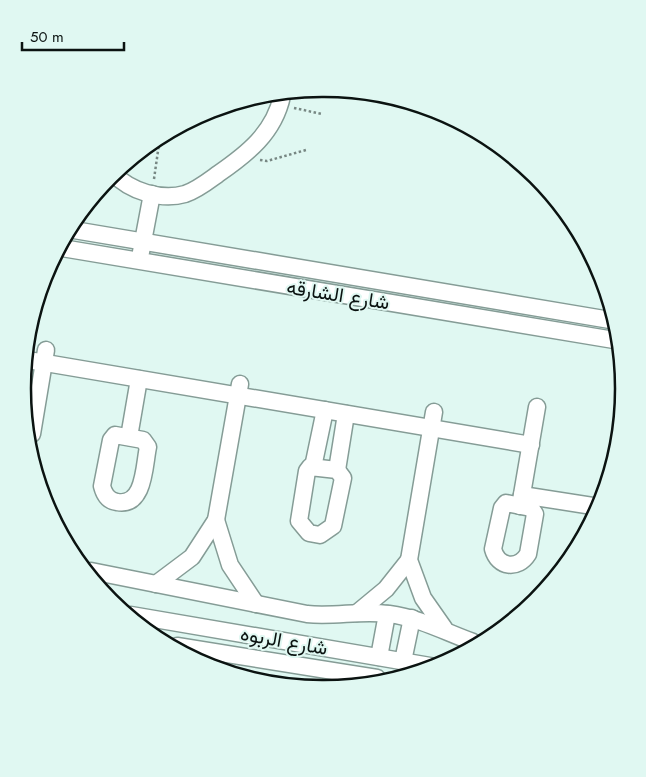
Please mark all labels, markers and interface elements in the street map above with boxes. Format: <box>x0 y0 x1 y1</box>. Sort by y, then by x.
scale bar <box>22 20 125 52</box>
text: 50 m <box>30 26 64 48</box>
street label: شارع الشارقه <box>285 273 391 317</box>
street label: شارع الربوه <box>238 619 330 663</box>

